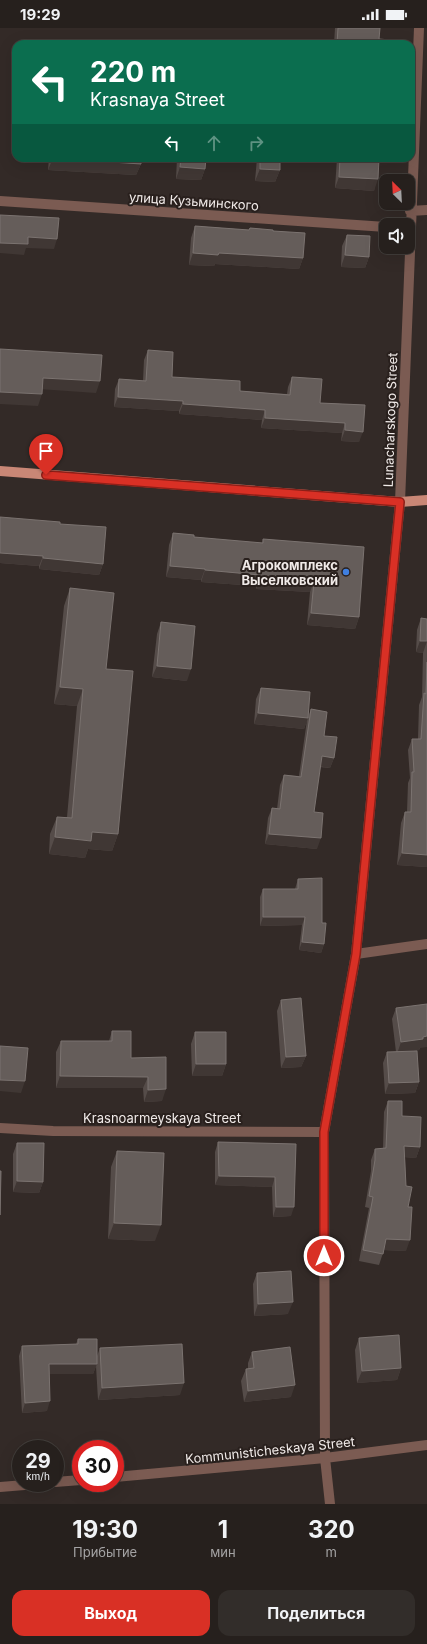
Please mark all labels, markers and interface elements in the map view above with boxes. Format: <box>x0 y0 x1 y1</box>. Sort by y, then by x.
text: 19:29 <box>20 5 60 24</box>
text: 220 m <box>90 55 176 89</box>
icon: left <box>24 56 76 108</box>
text: Krasnaya Street <box>90 89 225 110</box>
icon: left <box>161 132 183 154</box>
icon: ahead <box>203 132 225 154</box>
icon: right <box>245 132 267 154</box>
north arrow <box>379 174 415 210</box>
map controls <box>379 174 415 254</box>
street label: улица Кузьминского <box>129 188 260 214</box>
button: sound <box>379 218 415 254</box>
street label: Lunacharskogo Street <box>380 352 400 488</box>
pin <box>29 434 63 475</box>
icon: arrive <box>35 440 57 462</box>
place label: Агрокомплекс Выселковский <box>241 557 338 588</box>
marker: Агрокомплекс Выселковский <box>341 567 351 577</box>
street label: Krasnoarmeyskaya Street <box>83 1110 241 1126</box>
position arrow <box>303 1235 345 1277</box>
street label: Kommunisticheskaya Street <box>184 1433 356 1467</box>
speed limit sign: 30 <box>72 1440 124 1492</box>
text: 29 <box>25 1449 51 1473</box>
text: km/h <box>26 1470 50 1482</box>
text: 19:30 <box>72 1515 138 1544</box>
text: 1 <box>218 1515 228 1544</box>
text: 320 <box>308 1515 355 1544</box>
text: Прибытие <box>73 1544 137 1560</box>
text: мин <box>210 1544 236 1560</box>
text: m <box>326 1544 337 1560</box>
button: Выход <box>12 1590 210 1636</box>
button: Поделиться <box>218 1590 415 1636</box>

